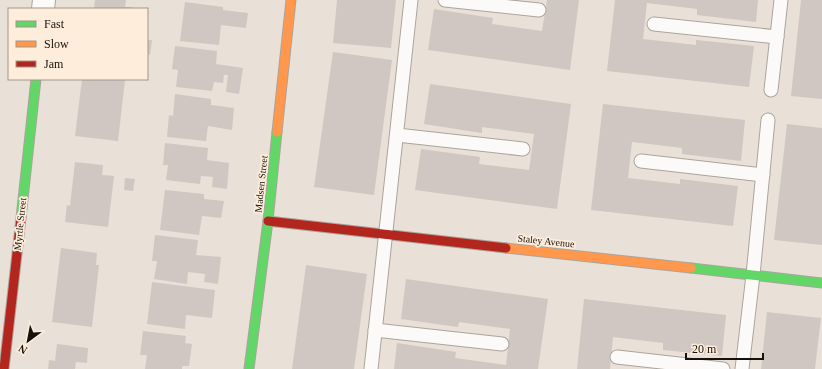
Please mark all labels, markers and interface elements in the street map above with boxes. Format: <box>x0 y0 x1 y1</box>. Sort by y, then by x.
legend <box>8 8 148 80</box>
text: Fast <box>44 17 65 31</box>
text: Slow <box>44 37 69 51</box>
text: Jam <box>44 57 64 71</box>
street label: Madsen Street <box>253 155 269 213</box>
street label: Myrtle Street <box>12 197 28 251</box>
street label: Staley Avenue <box>517 233 576 250</box>
north arrow <box>8 321 48 361</box>
scale bar <box>686 335 763 361</box>
text: N <box>16 342 29 357</box>
text: 20 m <box>692 342 717 356</box>

